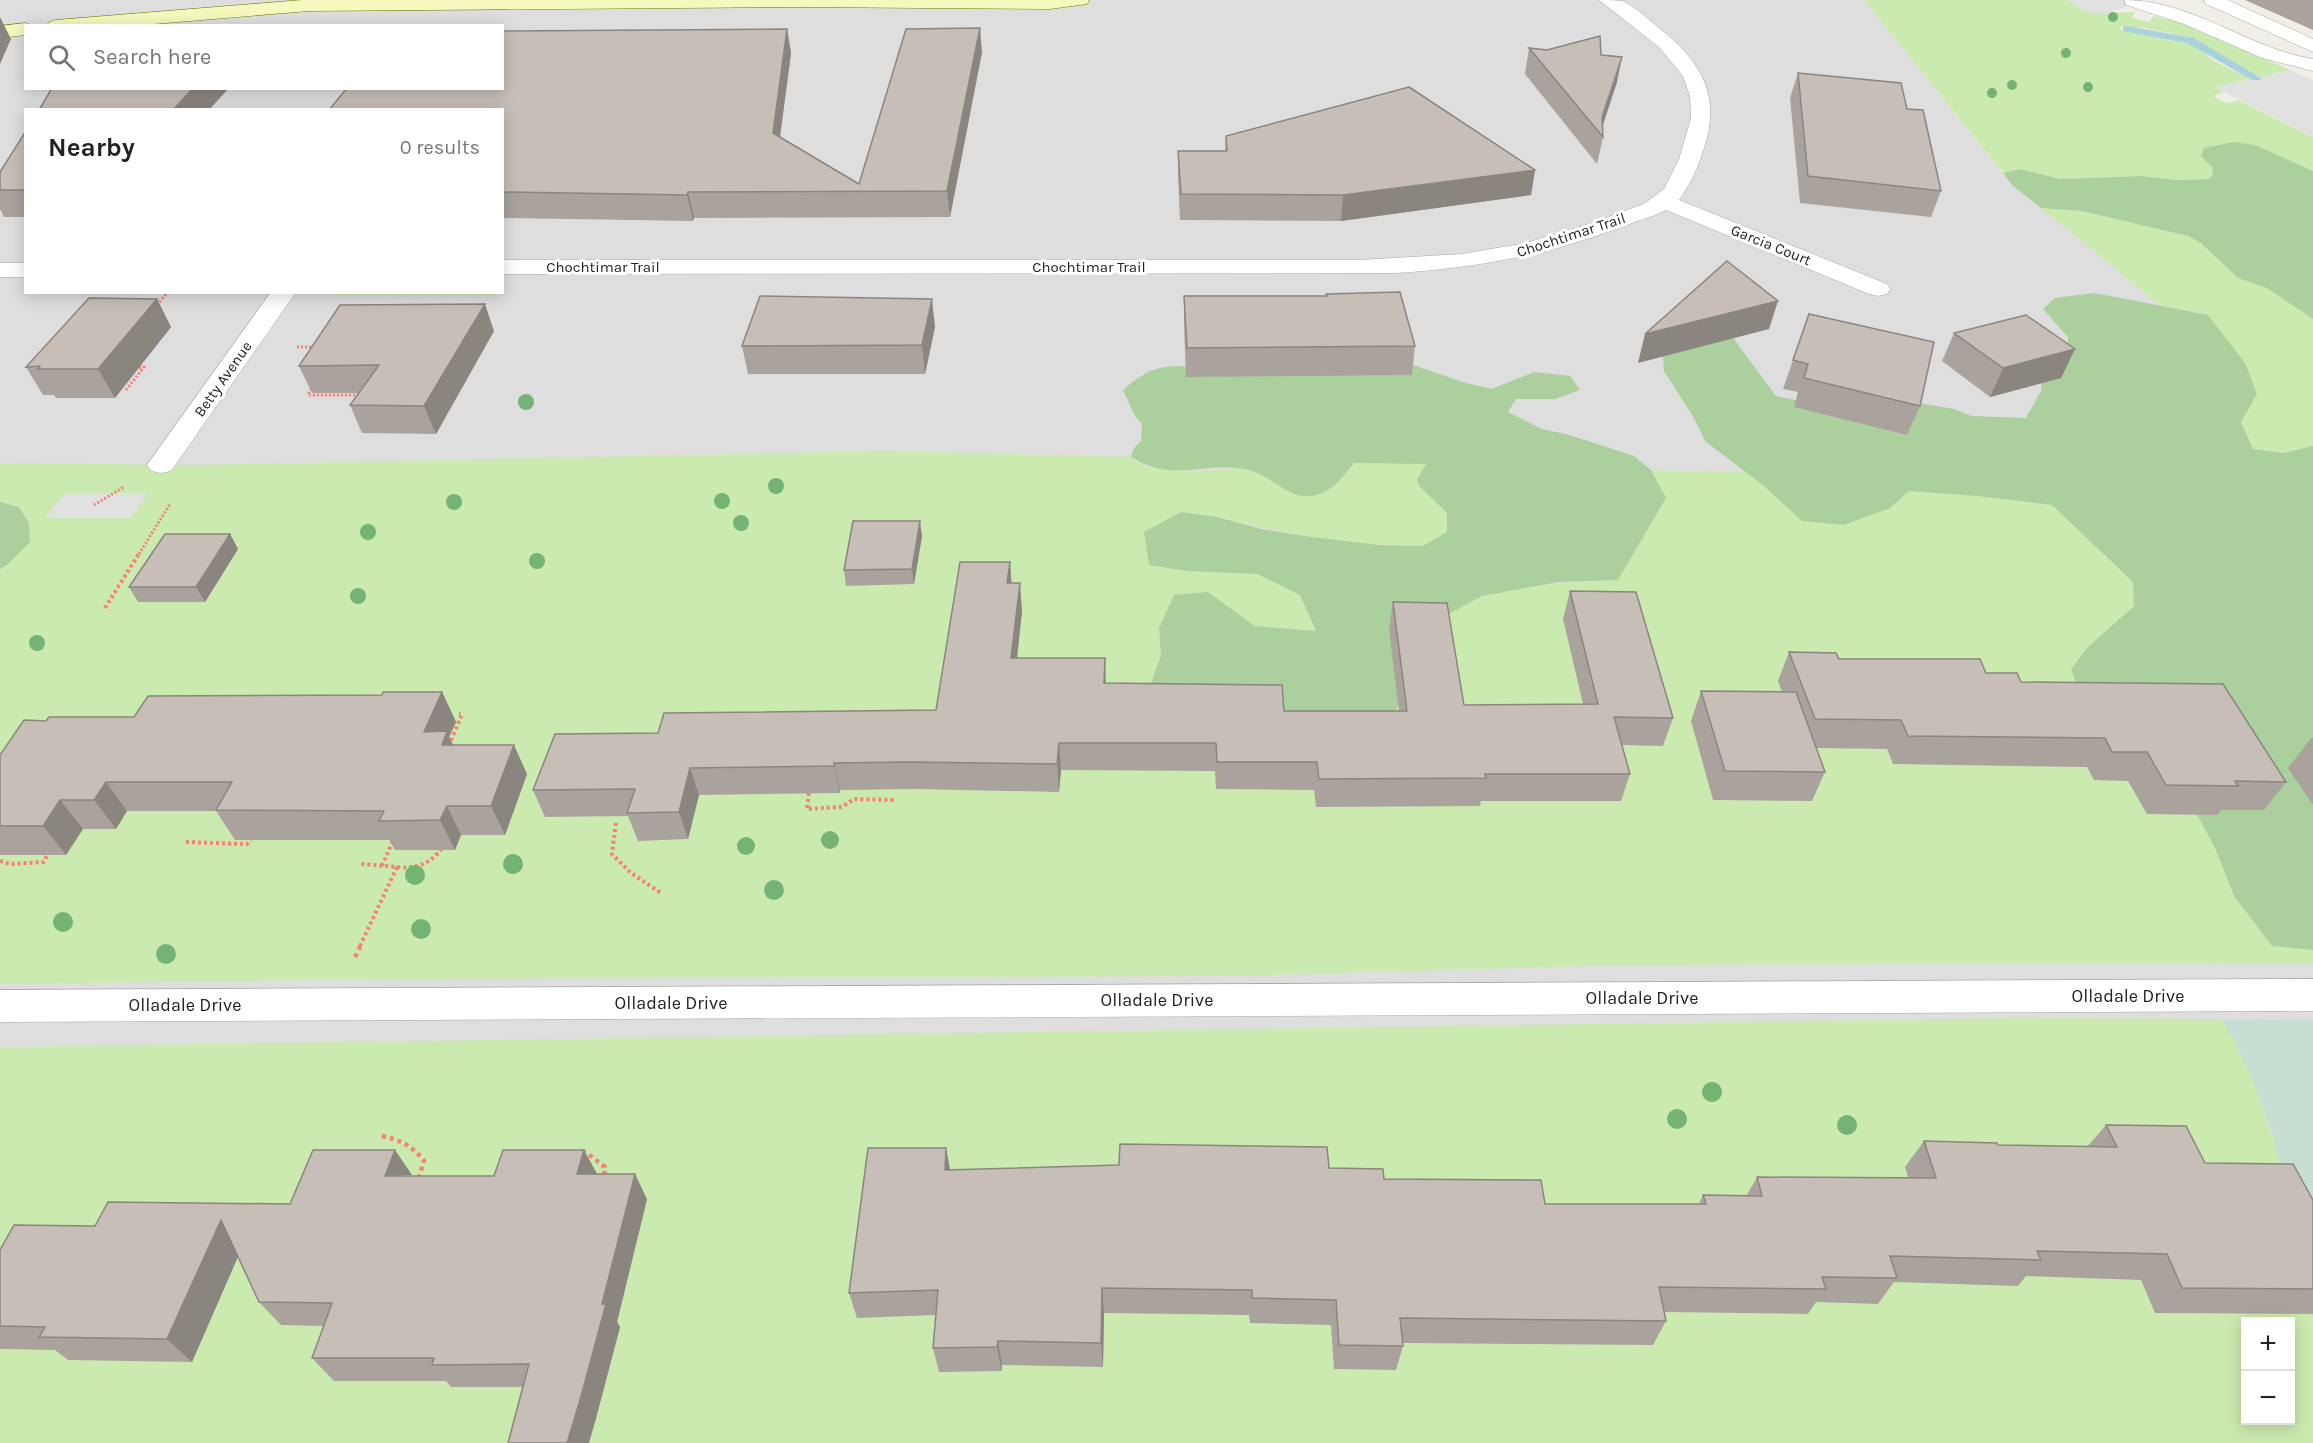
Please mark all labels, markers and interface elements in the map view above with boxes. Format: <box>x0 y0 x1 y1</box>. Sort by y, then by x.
search box <box>24 24 504 90</box>
icon: search <box>45 41 78 74</box>
text: Search here <box>93 44 211 70</box>
text: Nearby <box>48 132 135 163</box>
text: 0 results <box>400 136 480 159</box>
street label: Chochtimar Trail <box>1514 209 1628 261</box>
street label: Garcia Court <box>1728 221 1814 269</box>
street label: Chochtimar Trail <box>546 258 660 276</box>
street label: Chochtimar Trail <box>1032 258 1146 276</box>
street label: Betty Avenue <box>190 338 256 420</box>
street label: Olladale Drive <box>2072 985 2184 1007</box>
street label: Olladale Drive <box>1586 987 1698 1009</box>
street label: Olladale Drive <box>1101 989 1213 1011</box>
street label: Olladale Drive <box>615 992 727 1014</box>
street label: Olladale Drive <box>129 994 241 1016</box>
map controls <box>2241 1317 2295 1425</box>
button: + <box>2241 1317 2295 1371</box>
button: − <box>2241 1371 2295 1425</box>

